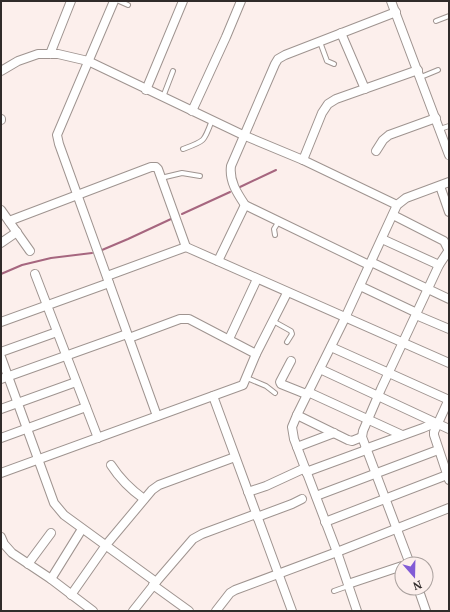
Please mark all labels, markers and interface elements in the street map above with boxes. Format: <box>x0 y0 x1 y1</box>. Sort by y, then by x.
north arrow <box>394 556 434 596</box>
text: N <box>410 577 424 594</box>

